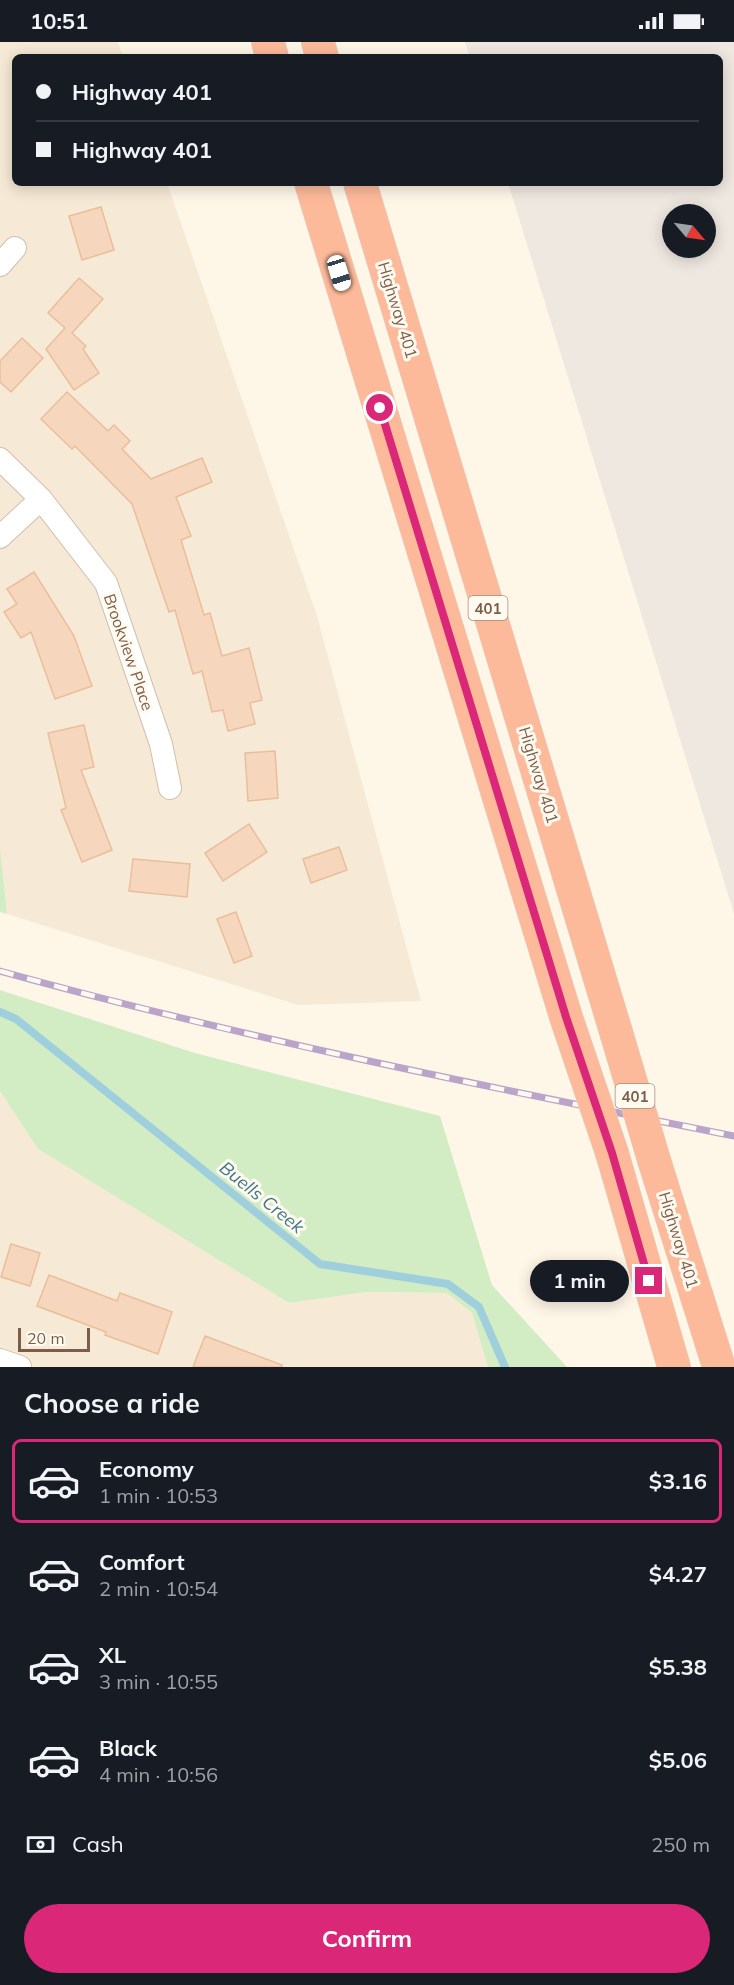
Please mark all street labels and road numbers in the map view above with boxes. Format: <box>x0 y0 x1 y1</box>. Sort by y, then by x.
street label: Highway 401 <box>374 259 422 361</box>
street label: Brookview Place <box>100 591 158 713</box>
road number: 401 <box>468 596 508 620</box>
street label: Highway 401 <box>515 724 563 826</box>
road number: 401 <box>616 1084 654 1108</box>
street label: Highway 401 <box>655 1189 703 1291</box>

